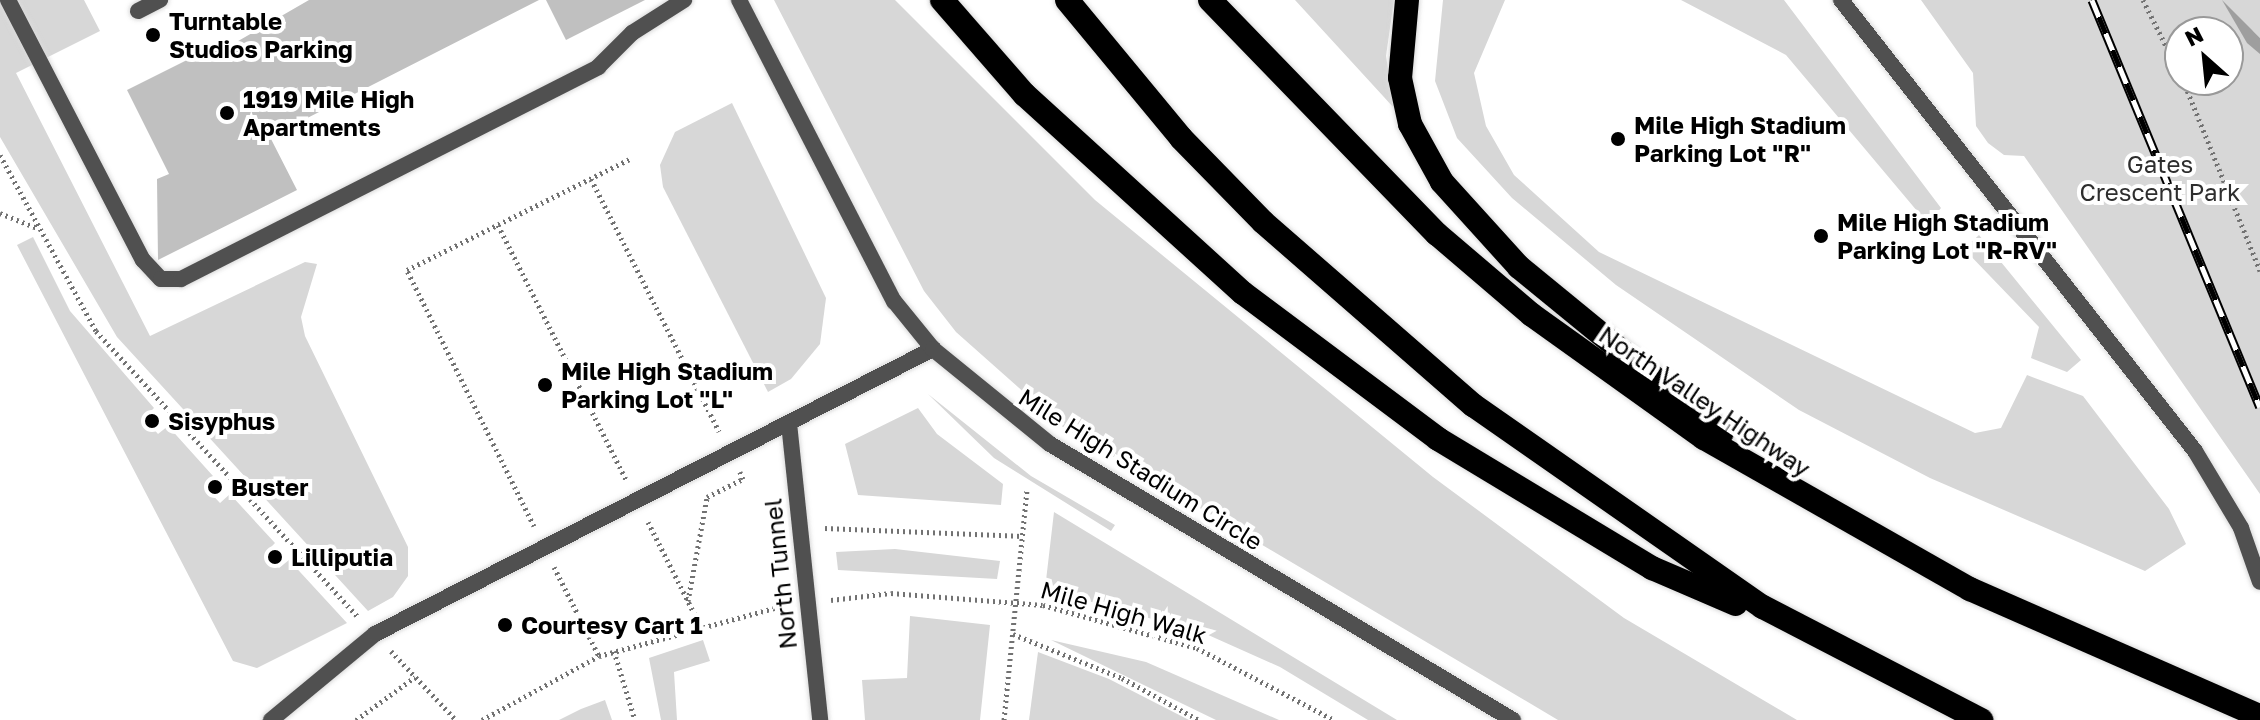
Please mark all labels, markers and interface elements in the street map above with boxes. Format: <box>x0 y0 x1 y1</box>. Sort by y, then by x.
place label: Turntable Studios Parking <box>169 7 353 63</box>
north arrow <box>2164 16 2244 96</box>
text: N <box>2180 20 2207 52</box>
marker: Turntable Studios Parking <box>144 26 162 44</box>
place label: 1919 Mile High Apartments <box>243 85 414 141</box>
marker: 1919 Mile High Apartments <box>218 104 236 122</box>
place label: Mile High Stadium Parking Lot "R" <box>1634 111 1846 167</box>
marker: Mile High Stadium Parking Lot "R" <box>1609 130 1627 148</box>
park label: Gates Crescent Park <box>2079 150 2241 206</box>
place label: Mile High Stadium Parking Lot "R-RV" <box>1837 208 2057 264</box>
marker: Mile High Stadium Parking Lot "R-RV" <box>1812 227 1830 245</box>
street label: North Valley Highway <box>1594 320 1816 482</box>
place label: Mile High Stadium Parking Lot "L" <box>561 357 773 413</box>
marker: Mile High Stadium Parking Lot "L" <box>536 376 554 394</box>
street label: Mile High Stadium Circle <box>1014 382 1268 556</box>
place label: Sisyphus <box>168 407 275 435</box>
marker: Sisyphus <box>143 412 161 430</box>
place label: Buster <box>231 473 309 501</box>
marker: Buster <box>206 478 224 496</box>
street label: North Tunnel <box>758 497 802 651</box>
place label: Lilliputia <box>291 543 393 571</box>
marker: Lilliputia <box>266 548 284 566</box>
street label: Mile High Walk <box>1038 575 1210 649</box>
place label: Courtesy Cart 1 <box>521 611 703 639</box>
marker: Courtesy Cart 1 <box>496 616 514 634</box>

